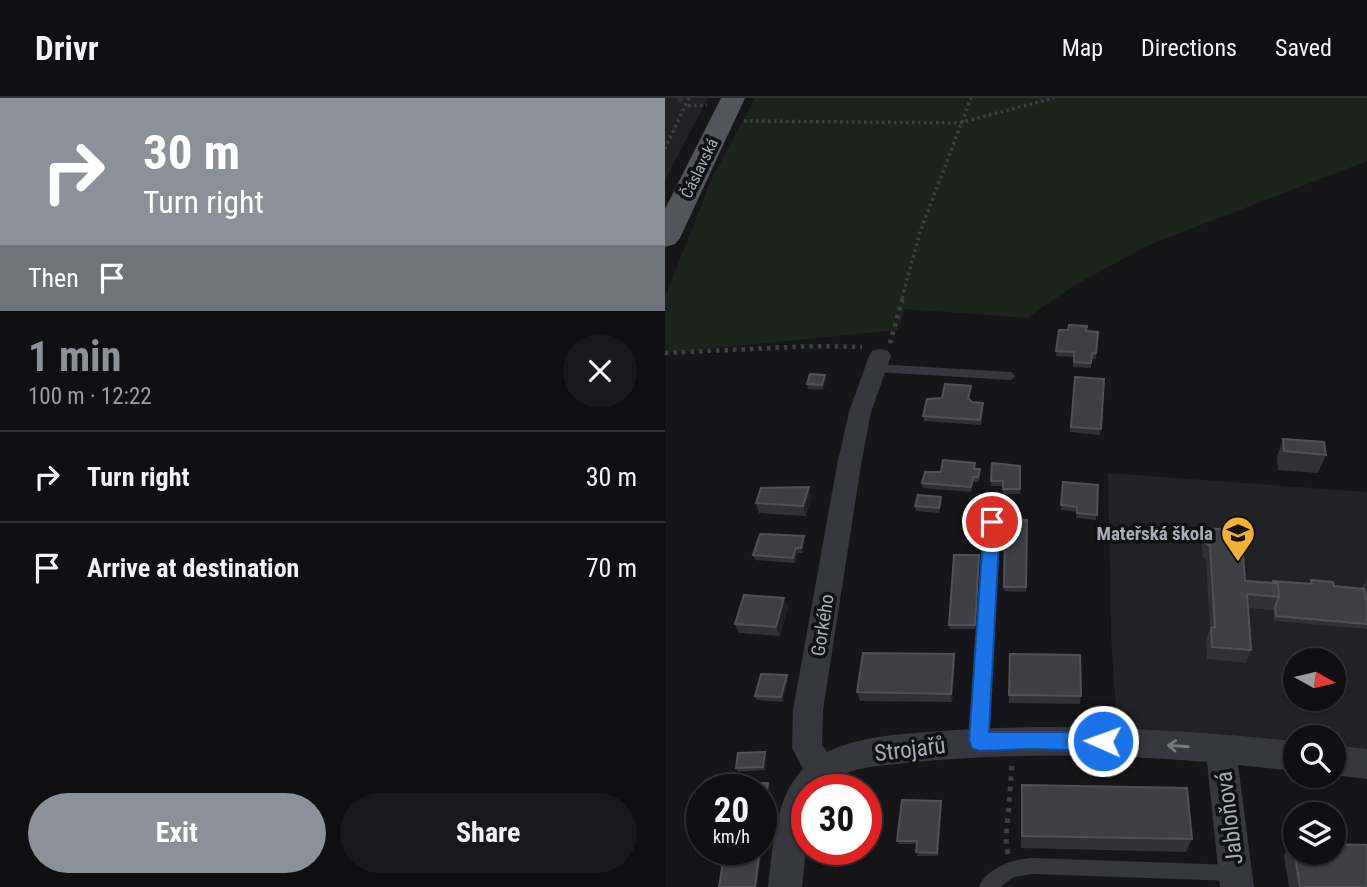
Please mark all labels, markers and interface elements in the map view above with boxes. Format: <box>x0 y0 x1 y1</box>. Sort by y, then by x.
text: Drivr <box>35 29 99 68</box>
text: Map <box>1062 34 1103 62</box>
text: Directions <box>1141 34 1237 62</box>
text: Saved <box>1275 34 1332 62</box>
text: 30 m <box>143 124 240 181</box>
icon: right <box>28 126 119 217</box>
street label: Čáslavská <box>676 135 722 201</box>
text: Turn right <box>143 183 264 221</box>
icon: arrive <box>93 259 131 297</box>
text: Then <box>28 263 79 293</box>
text: 1 min <box>28 332 121 381</box>
button: close <box>563 334 637 408</box>
text: 100 m · 12:22 <box>28 383 152 410</box>
icon: right <box>28 458 66 496</box>
text: Turn right <box>87 462 189 492</box>
text: 30 m <box>586 462 637 492</box>
pin <box>962 492 1022 552</box>
icon: arrive <box>973 503 1011 541</box>
school or university icon: Mateřská škola <box>1219 514 1257 563</box>
place label: Mateřská škola <box>1096 522 1213 545</box>
icon: arrive <box>28 549 66 587</box>
text: Arrive at destination <box>87 553 299 583</box>
text: 70 m <box>586 553 637 583</box>
street label: Gorkého <box>806 592 839 658</box>
north arrow <box>1283 648 1346 710</box>
map controls <box>1283 648 1346 865</box>
position arrow <box>1066 704 1140 778</box>
button: search <box>1283 725 1346 788</box>
street label: Strojařů <box>873 732 947 767</box>
one-way arrow <box>1167 739 1190 752</box>
street label: Jabloňová <box>1210 770 1249 866</box>
speed limit sign: 30 <box>791 774 882 865</box>
text: 20 <box>714 790 749 831</box>
button: Exit <box>28 793 326 873</box>
button: Share <box>340 793 637 873</box>
button: layers <box>1283 802 1346 865</box>
text: km/h <box>713 826 750 847</box>

